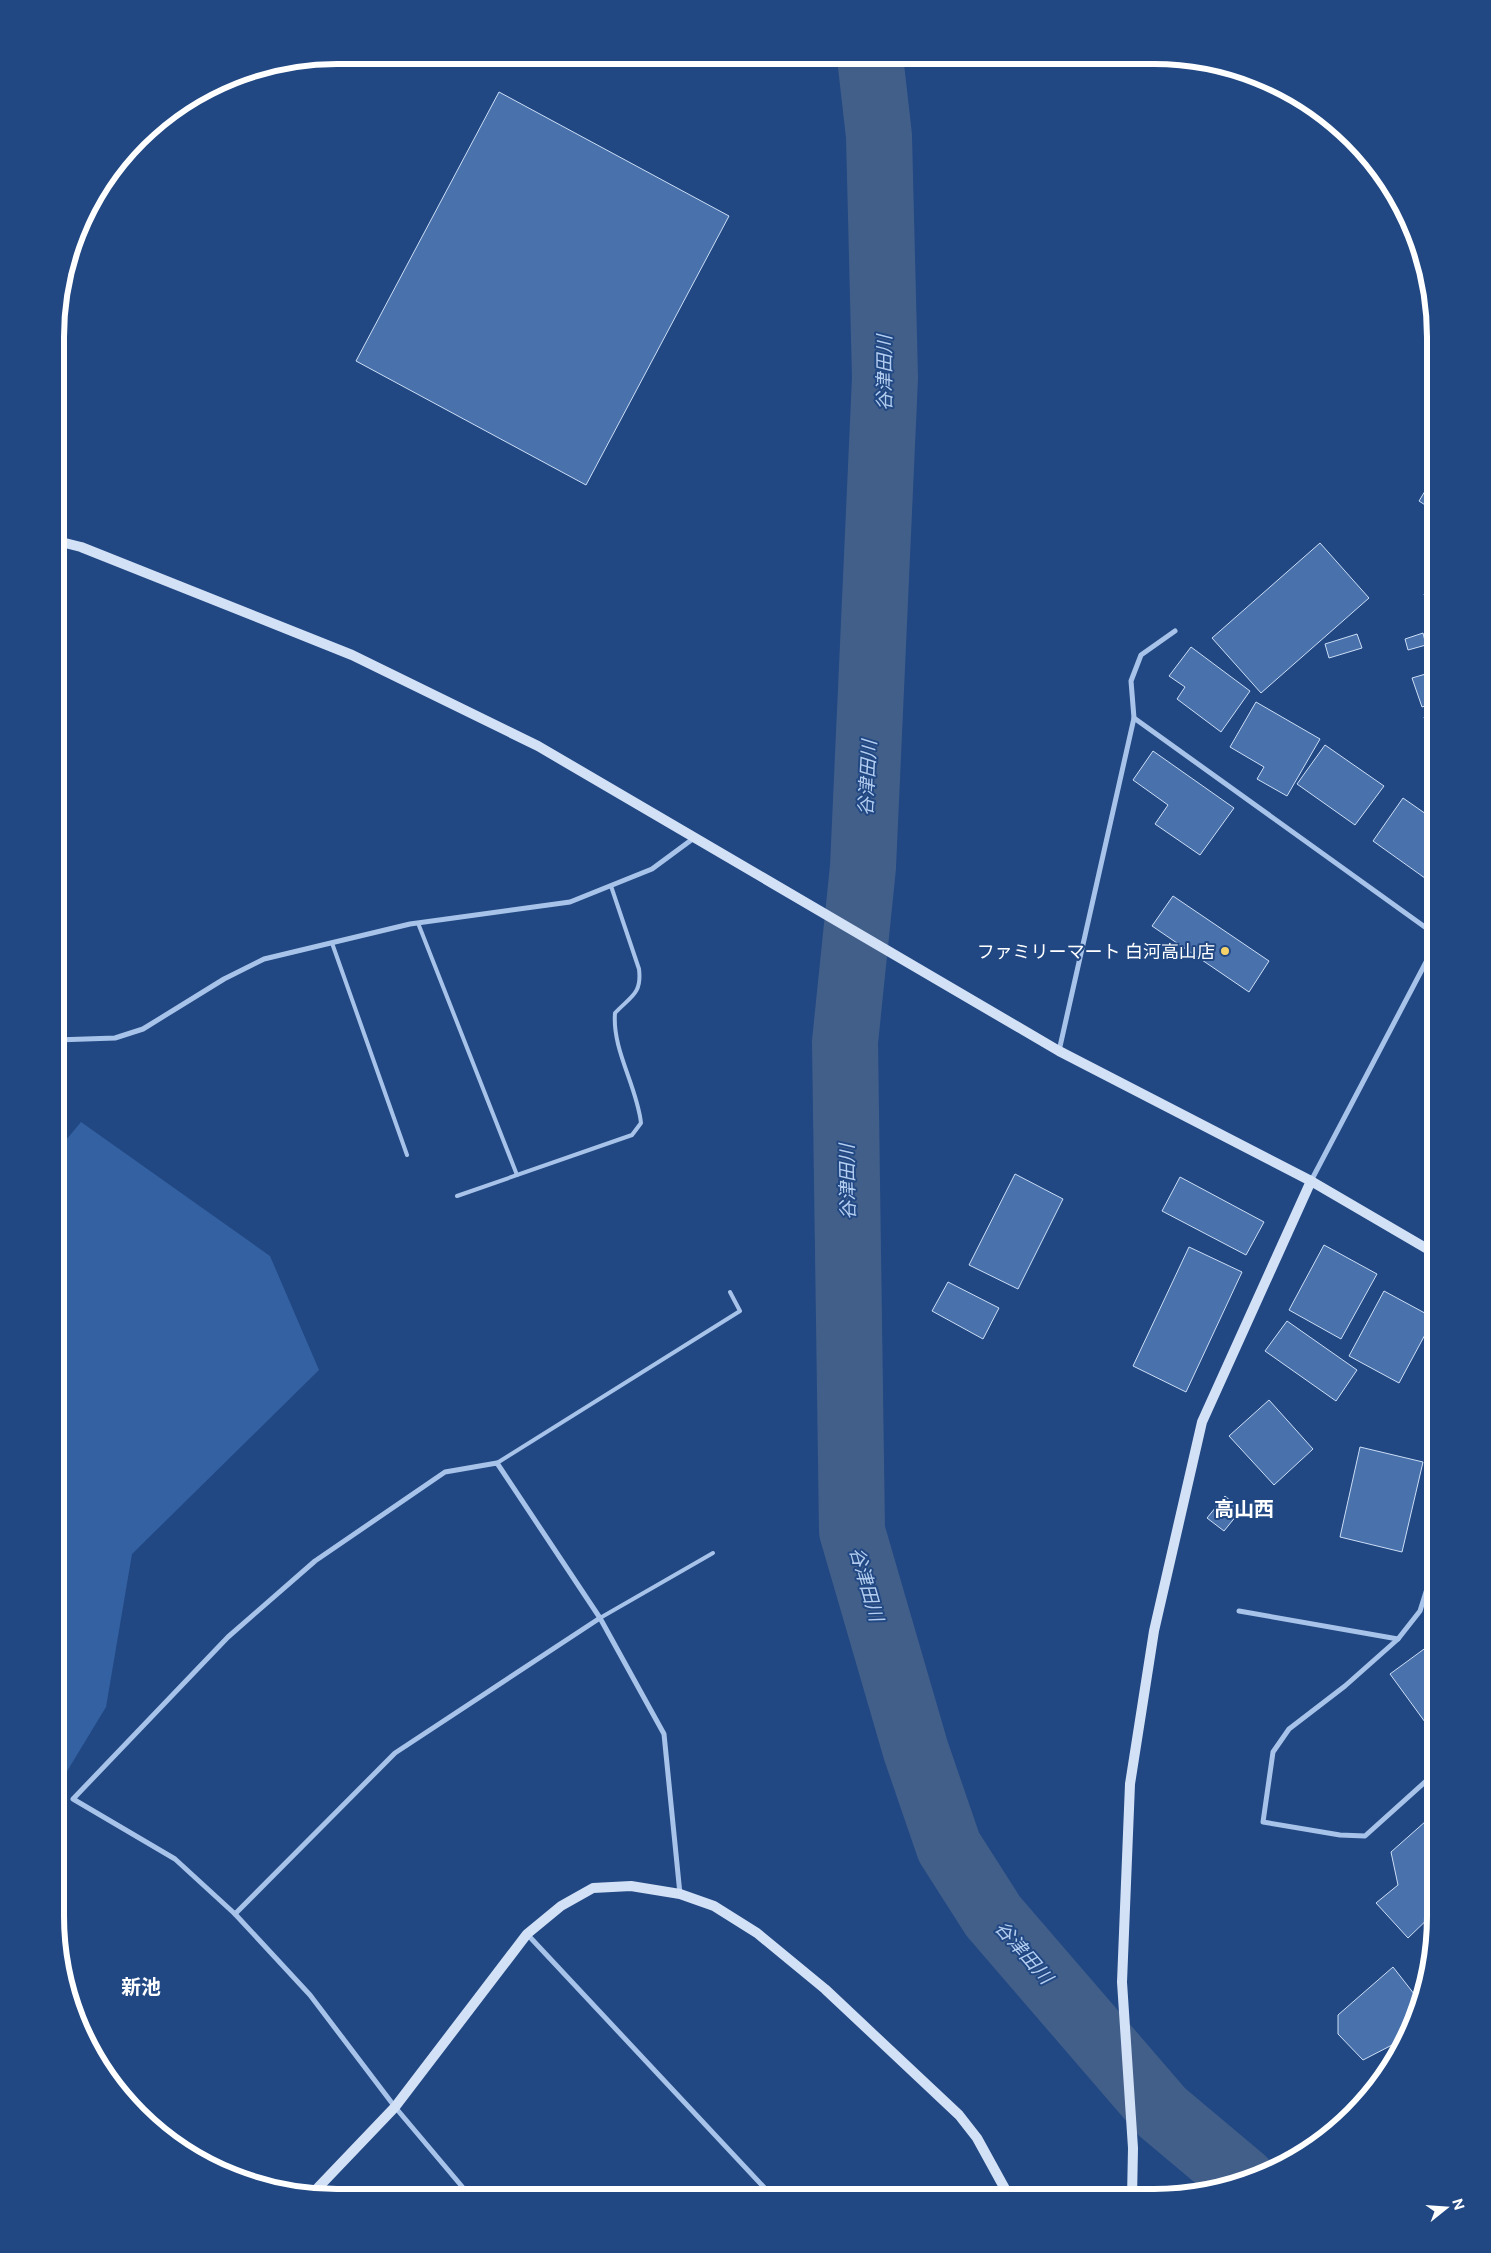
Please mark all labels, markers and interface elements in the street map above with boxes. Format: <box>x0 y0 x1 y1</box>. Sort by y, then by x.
water label: 谷津田川 <box>873 333 895 411</box>
water label: 谷津田川 <box>854 737 880 817</box>
place label: ファミリーマート 白河高山店 <box>977 941 1215 962</box>
marker: ファミリーマート 白河高山店 <box>1219 945 1231 957</box>
water label: 谷津田川 <box>835 1142 859 1220</box>
district label: 高山西 <box>1214 1497 1274 1521</box>
water label: 谷津田川 <box>846 1544 889 1625</box>
water label: 谷津田川 <box>991 1916 1059 1989</box>
district label: 新池 <box>121 1975 161 1999</box>
north arrow <box>1421 2183 1471 2233</box>
text: N <box>1449 2197 1468 2212</box>

